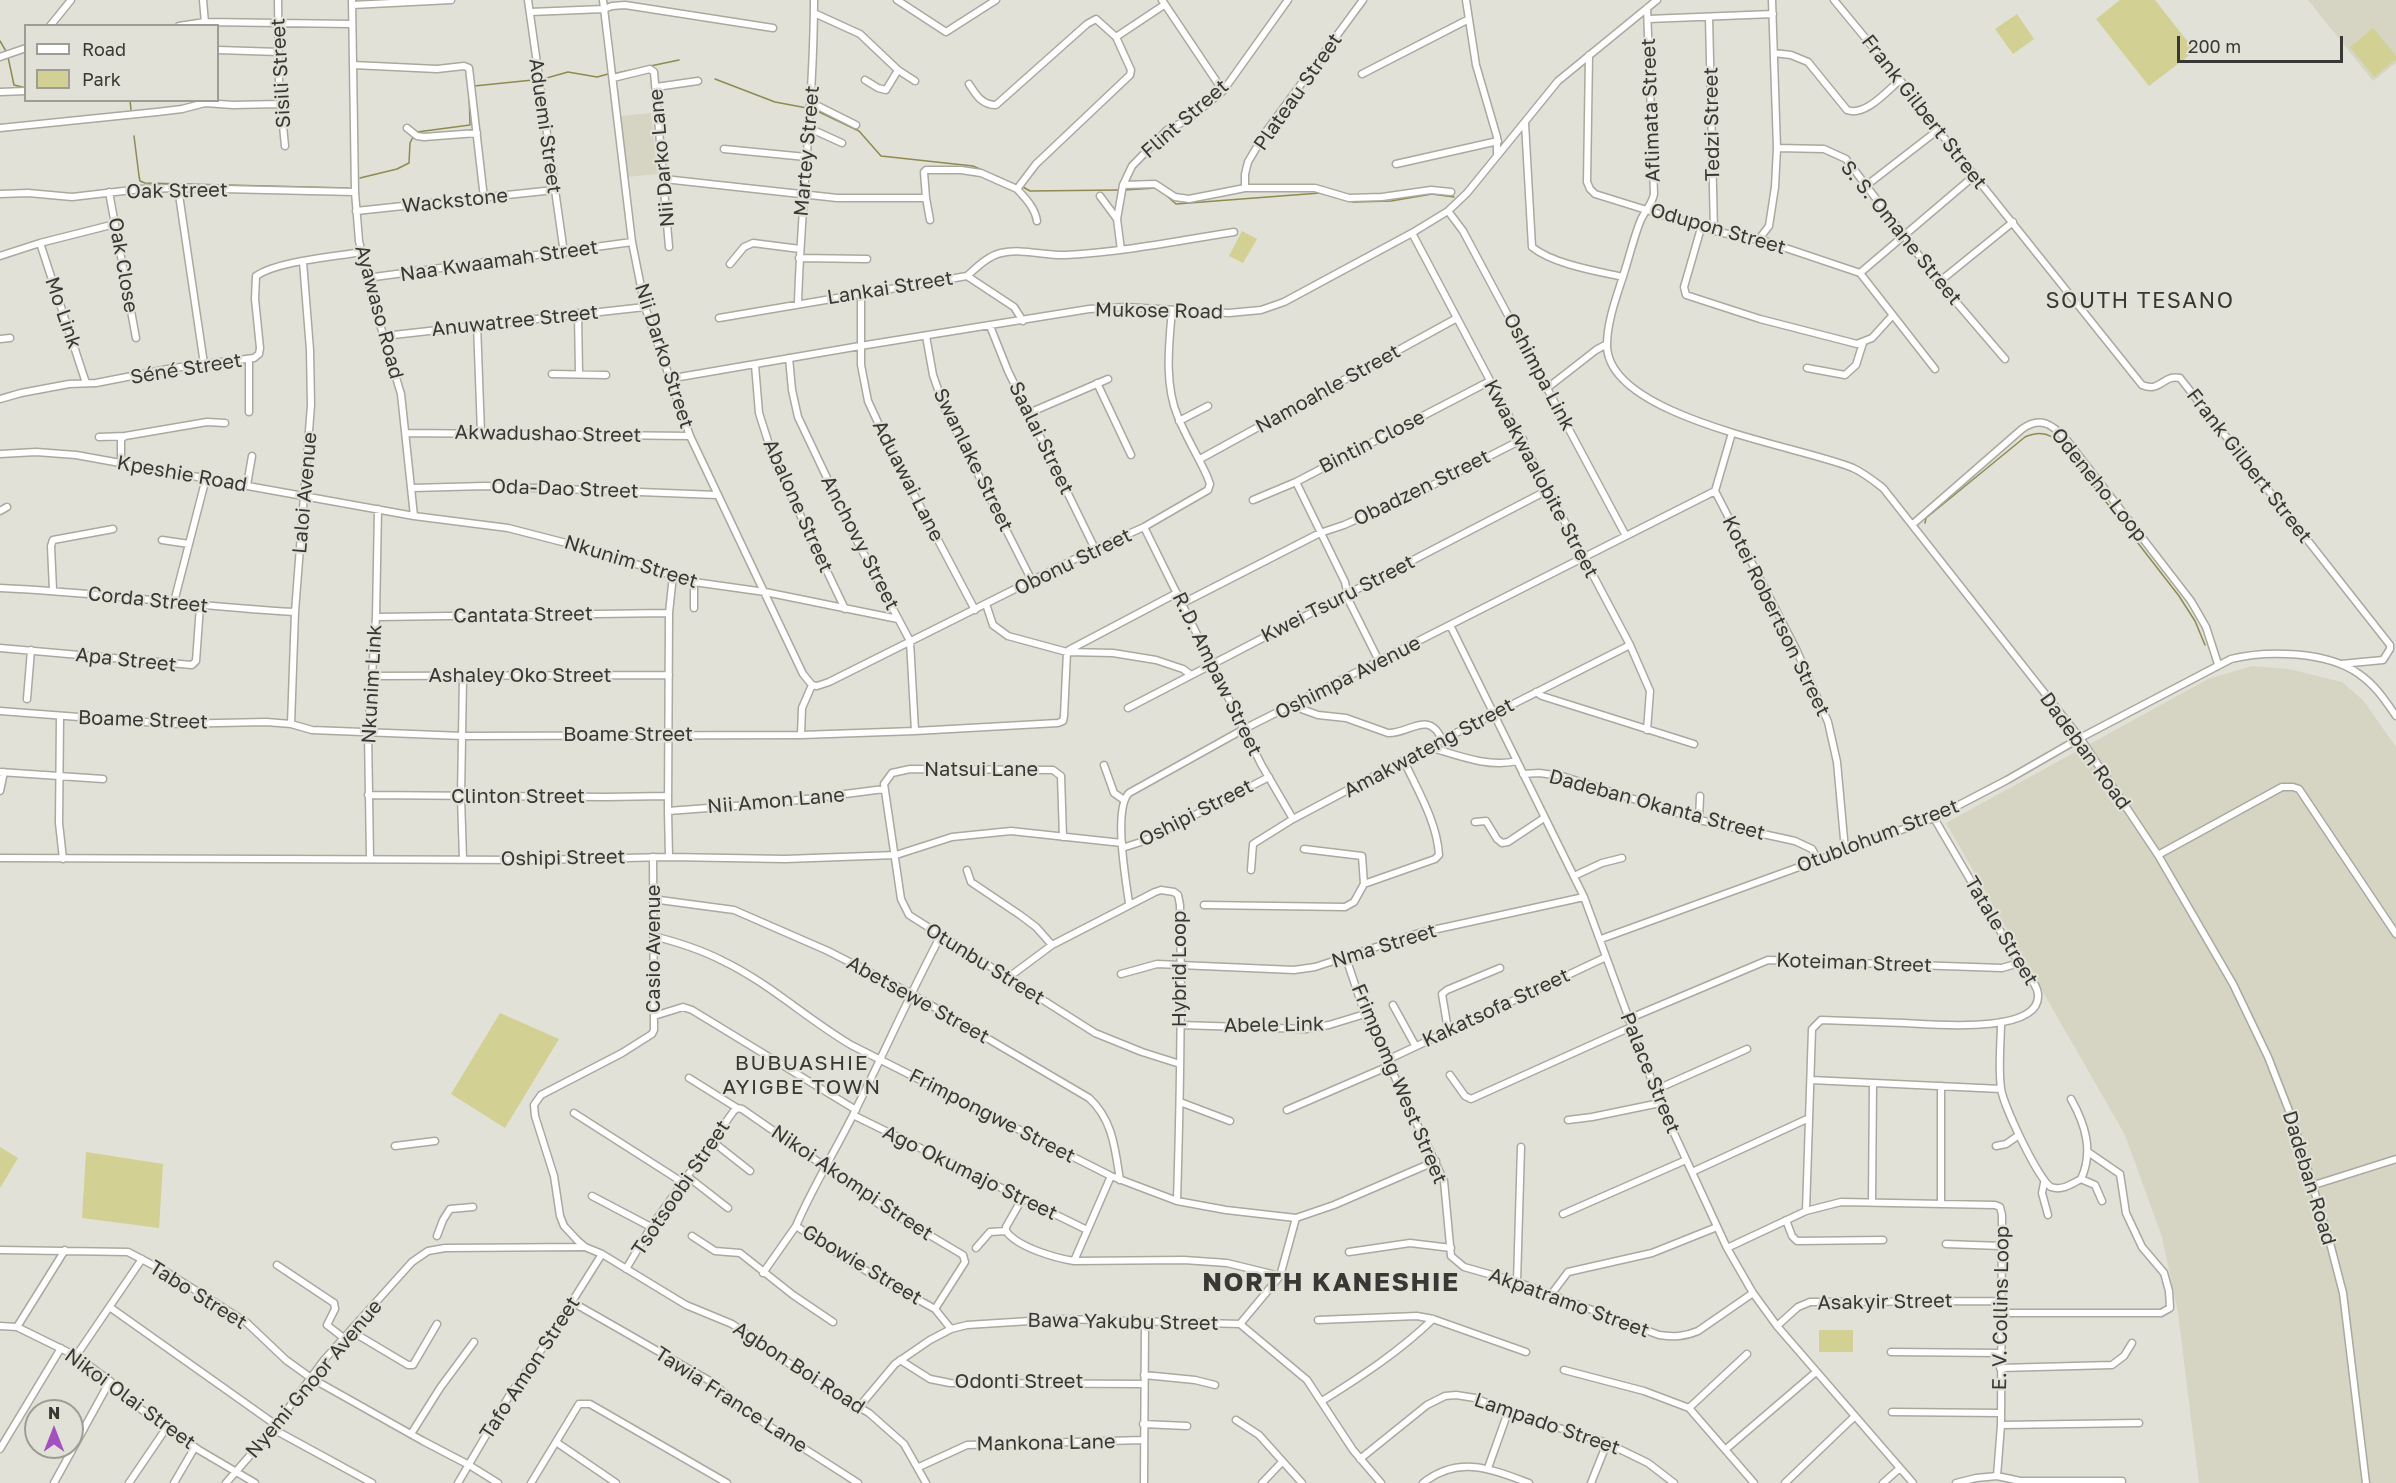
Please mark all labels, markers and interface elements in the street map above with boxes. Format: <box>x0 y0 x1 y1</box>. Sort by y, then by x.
street label: Sisili Street <box>266 17 296 129</box>
legend <box>24 24 219 102</box>
scale bar <box>2180 24 2346 62</box>
street label: Plateau Street <box>1249 29 1347 155</box>
street label: Frank Gilbert Street <box>1856 30 1992 194</box>
text: 200 m <box>2188 35 2241 57</box>
street label: Aflimata Street <box>1636 37 1666 183</box>
text: Road <box>82 38 126 60</box>
street label: Aduemi Street <box>524 57 566 195</box>
street label: Tedzi Street <box>1699 67 1725 181</box>
text: Park <box>82 68 121 90</box>
street label: Flint Street <box>1136 75 1234 163</box>
street label: Martey Street <box>789 85 825 217</box>
street label: Nii Darko Lane <box>644 88 680 228</box>
street label: S. S. Omane Street <box>1835 156 1967 310</box>
street label: Oak Street <box>126 178 228 204</box>
street label: Wackstone <box>401 184 509 218</box>
street label: Odupon Street <box>1647 198 1789 260</box>
street label: Oak Close <box>103 215 143 315</box>
street label: Naa Kwaamah Street <box>398 235 600 287</box>
street label: Ayawaso Road <box>350 242 408 382</box>
street label: Lankai Street <box>825 266 955 310</box>
street label: Mo Link <box>40 274 86 352</box>
street label: Nii Darko Street <box>629 280 699 432</box>
district label: SOUTH TESANO <box>2046 288 2234 314</box>
street label: Mukose Road <box>1095 298 1223 324</box>
street label: Anuwatree Street <box>430 300 600 342</box>
street label: Oshimpa Link <box>1498 309 1580 435</box>
street label: Namoahle Street <box>1251 339 1405 439</box>
street label: Séné Street <box>129 348 243 390</box>
street label: Kwaakwaalobite Street <box>1478 376 1604 582</box>
street label: Saalai Street <box>1003 378 1079 498</box>
street label: Swanlake Street <box>928 384 1018 536</box>
street label: Frank Gilbert Street <box>2181 384 2317 548</box>
street label: Bintin Close <box>1315 405 1429 479</box>
street label: Aduawai Lane <box>867 416 949 546</box>
street label: Akwadushao Street <box>454 420 642 448</box>
street label: Odeneho Loop <box>2046 423 2152 547</box>
street label: Laloi Avenue <box>288 431 322 555</box>
street label: Abalone Street <box>758 436 838 576</box>
street label: Obadzen Street <box>1350 445 1494 531</box>
street label: Kpeshie Road <box>115 451 249 497</box>
street label: Anchovy Street <box>816 472 904 614</box>
street label: Oda-Dao Street <box>491 474 639 504</box>
street label: Kotei Robertson Street <box>1717 512 1835 720</box>
street label: Obonu Street <box>1010 523 1136 601</box>
street label: Nkunim Street <box>561 530 701 594</box>
street label: Kwei Tsuru Street <box>1257 550 1419 648</box>
street label: Corda Street <box>87 582 209 618</box>
street label: R.D. Ampaw Street <box>1167 588 1267 760</box>
street label: Cantata Street <box>453 602 593 628</box>
street label: Nkunim Link <box>357 624 387 744</box>
street label: Oshimpa Avenue <box>1271 631 1425 725</box>
street label: Apa Street <box>74 643 178 677</box>
street label: Ashaley Oko Street <box>429 664 611 688</box>
street label: Dadeban Road <box>2034 688 2136 814</box>
street label: Amakwateng Street <box>1340 693 1518 803</box>
street label: Boame Street <box>78 706 208 734</box>
street label: Boame Street <box>563 723 693 747</box>
street label: Natsui Lane <box>924 758 1038 782</box>
street label: Dadeban Okanta Street <box>1546 765 1768 845</box>
street label: Oshipi Street <box>1135 774 1257 852</box>
street label: Nii Amon Lane <box>706 783 846 819</box>
street label: Clinton Street <box>451 785 585 809</box>
street label: Otublohum Street <box>1794 794 1962 878</box>
street label: Oshipi Street <box>500 845 626 871</box>
street label: Tatale Street <box>1959 872 2043 990</box>
street label: Casio Avenue <box>642 885 666 1013</box>
street label: Hybrid Loop <box>1168 911 1192 1027</box>
street label: Otunbu Street <box>921 918 1049 1010</box>
street label: Nma Street <box>1329 919 1439 973</box>
street label: Koteiman Street <box>1776 948 1932 978</box>
street label: Abetsewe Street <box>843 951 993 1049</box>
street label: Kakatsofa Street <box>1418 963 1574 1053</box>
street label: Frimpomg West Street <box>1346 980 1452 1188</box>
street label: Palace Street <box>1615 1009 1685 1137</box>
street label: Abele Link <box>1224 1012 1324 1038</box>
district label: BUBUASHIE AYIGBE TOWN <box>722 1050 882 1100</box>
street label: Frimpongwe Street <box>905 1064 1079 1168</box>
street label: Dadeban Road <box>2277 1108 2341 1248</box>
street label: Tsotsoobi Street <box>627 1116 735 1260</box>
street label: Nikoi Akompi Street <box>767 1120 937 1246</box>
street label: Ago Okumajo Street <box>879 1120 1061 1226</box>
street label: Gbowie Street <box>798 1220 926 1310</box>
street label: E. V. Collins Loop <box>1988 1226 2014 1390</box>
street label: Tabo Street <box>145 1256 251 1334</box>
street label: Akpatramo Street <box>1486 1263 1652 1343</box>
district label: NORTH KANESHIE <box>1202 1267 1460 1299</box>
street label: Asakyir Street <box>1817 1289 1953 1315</box>
street label: Tafo Amon Street <box>475 1292 585 1444</box>
street label: Nyemi Gnoor Avenue <box>241 1295 387 1463</box>
street label: Bawa Yakubu Street <box>1027 1308 1219 1336</box>
street label: Agbon Boi Road <box>729 1317 869 1419</box>
street label: Tawia France Lane <box>650 1342 812 1458</box>
street label: Nikoi Olai Street <box>60 1343 200 1455</box>
street label: Odonti Street <box>955 1370 1083 1394</box>
street label: Lampado Street <box>1471 1388 1623 1460</box>
north arrow <box>24 1399 84 1459</box>
text: N <box>48 1403 60 1423</box>
street label: Mankona Lane <box>976 1430 1116 1456</box>

